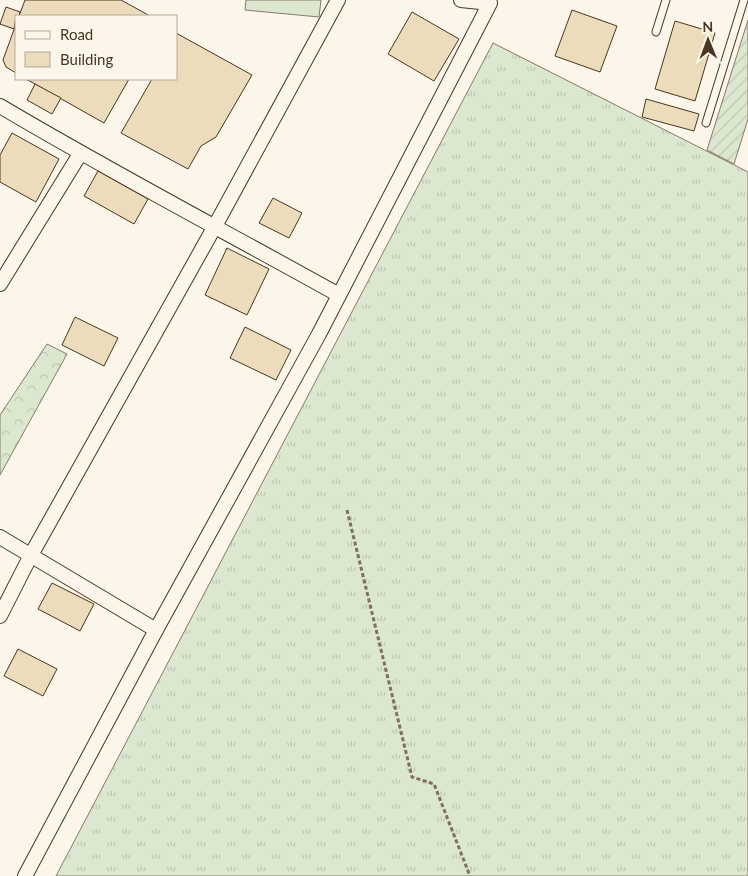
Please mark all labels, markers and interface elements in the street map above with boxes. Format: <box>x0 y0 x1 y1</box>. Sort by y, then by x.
legend <box>15 15 178 80</box>
north arrow <box>683 15 733 65</box>
text: N <box>702 18 713 35</box>
text: Road <box>60 25 93 43</box>
text: Building <box>60 50 113 68</box>

